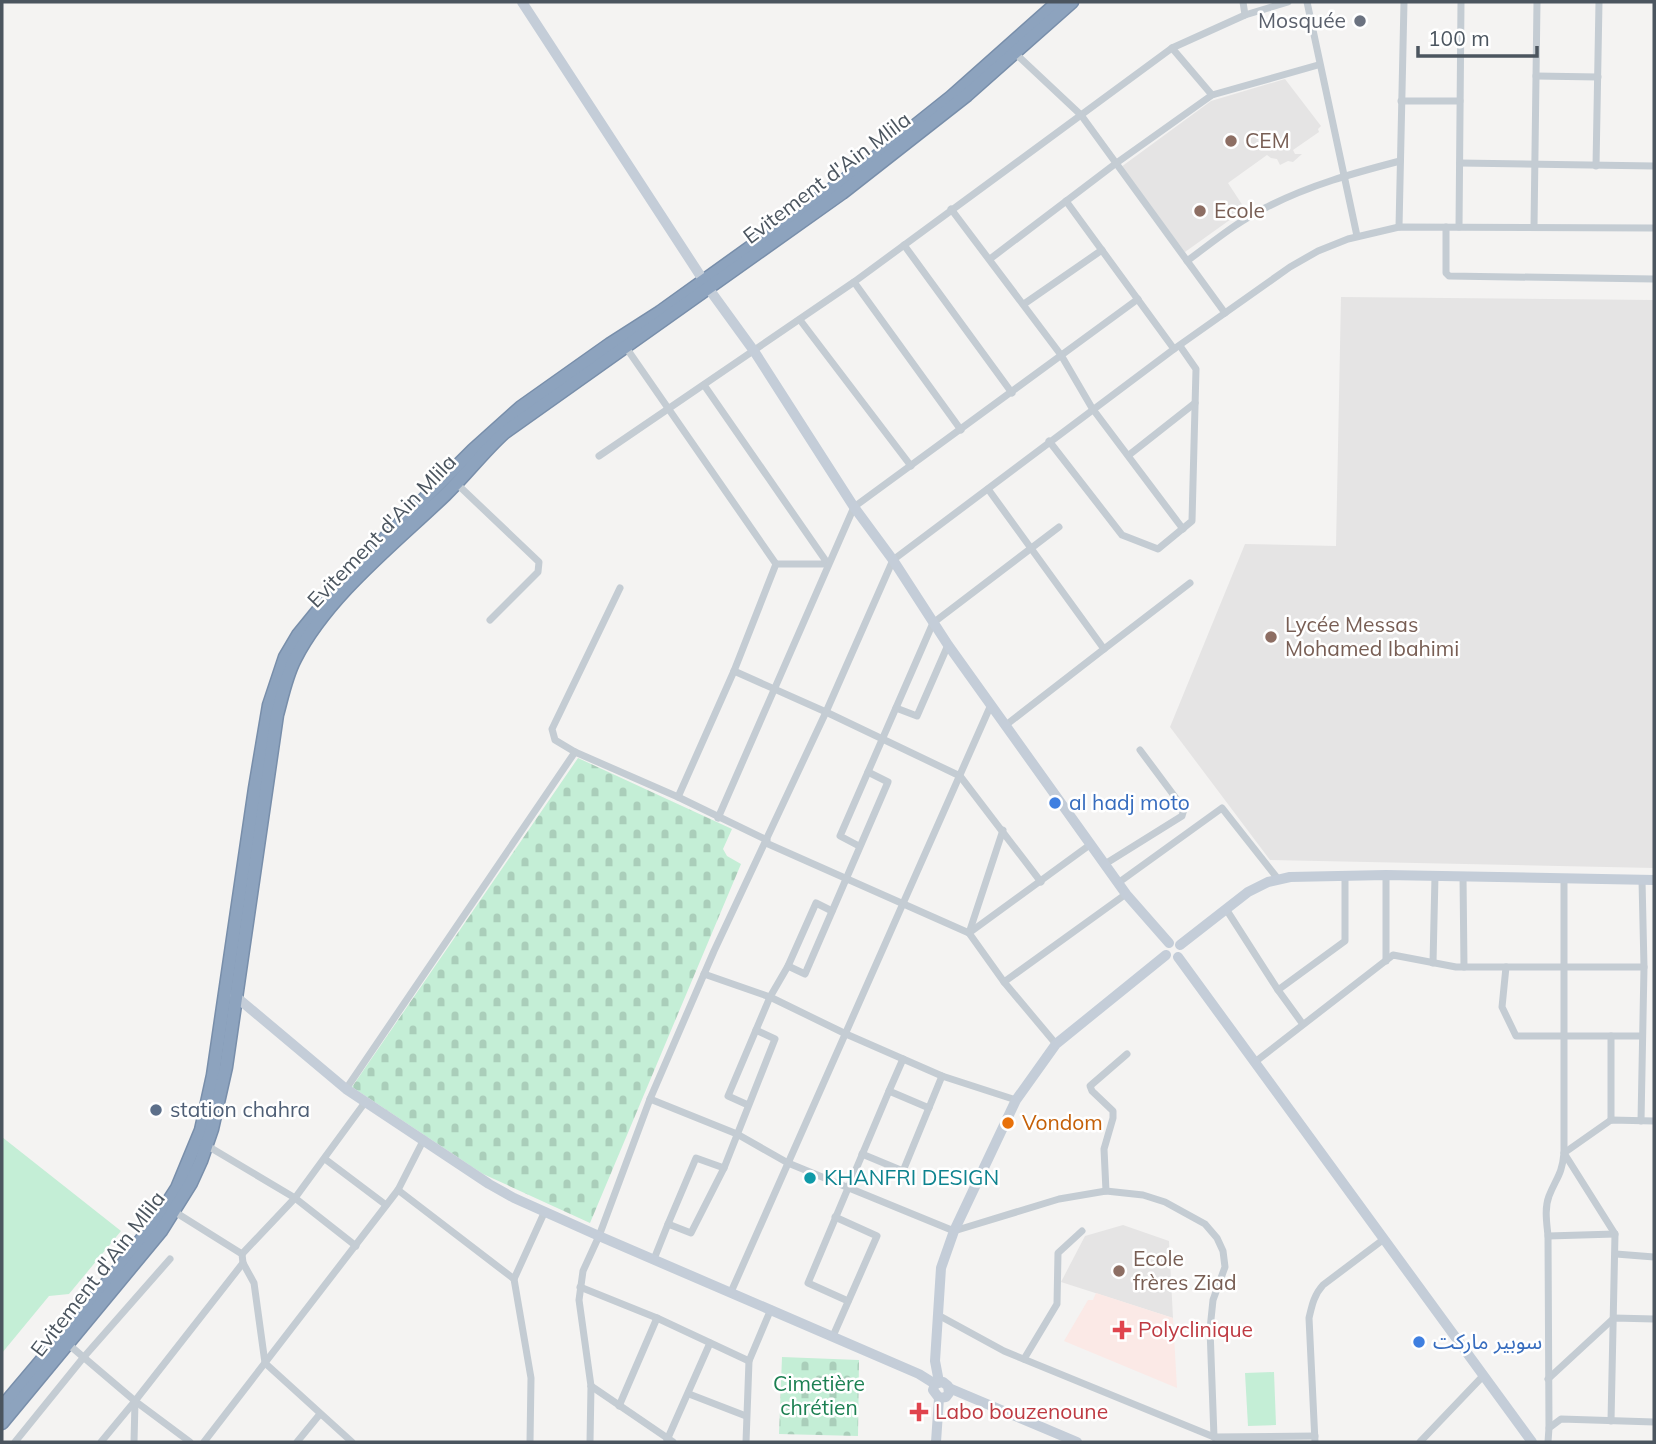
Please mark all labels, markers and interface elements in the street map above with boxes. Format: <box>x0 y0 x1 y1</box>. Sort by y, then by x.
place label: Mosquée <box>1258 7 1346 33</box>
marker: Mosquée <box>1352 13 1368 29</box>
scale bar <box>1418 14 1537 58</box>
text: 100 m <box>1428 25 1490 51</box>
street label: Evitement d'Ain Mlila <box>737 106 915 249</box>
place label: CEM <box>1245 127 1290 153</box>
marker: CEM <box>1223 133 1239 149</box>
place label: Ecole <box>1214 197 1265 223</box>
marker: Ecole <box>1192 203 1208 219</box>
street label: Evitement d'Ain Mlila <box>301 448 461 612</box>
place label: Lycée Messas Mohamed Ibahimi <box>1285 611 1459 661</box>
marker: Lycée Messas Mohamed Ibahimi <box>1263 629 1279 645</box>
place label: al hadj moto <box>1069 789 1190 815</box>
marker: al hadj moto <box>1047 795 1063 811</box>
place label: station chahra <box>170 1096 310 1122</box>
marker: station chahra <box>148 1102 164 1118</box>
place label: Vondom <box>1022 1109 1103 1135</box>
marker: Vondom <box>1000 1115 1016 1131</box>
place label: KHANFRI DESIGN <box>824 1164 999 1190</box>
marker: KHANFRI DESIGN <box>802 1170 818 1186</box>
street label: Evitement d'Ain Mlila <box>24 1185 170 1361</box>
place label: Ecole frères Ziad <box>1133 1245 1237 1295</box>
marker: Ecole frères Ziad <box>1111 1263 1127 1279</box>
place label: Polyclinique <box>1138 1316 1253 1342</box>
marker: Polyclinique <box>1112 1320 1132 1340</box>
place label: سوبير ماركت <box>1433 1328 1542 1354</box>
marker: سوبير ماركت <box>1411 1334 1427 1350</box>
park label: Cimetière chrétien <box>773 1370 865 1420</box>
place label: Labo bouzenoune <box>935 1398 1108 1424</box>
marker: Labo bouzenoune <box>909 1402 929 1422</box>

